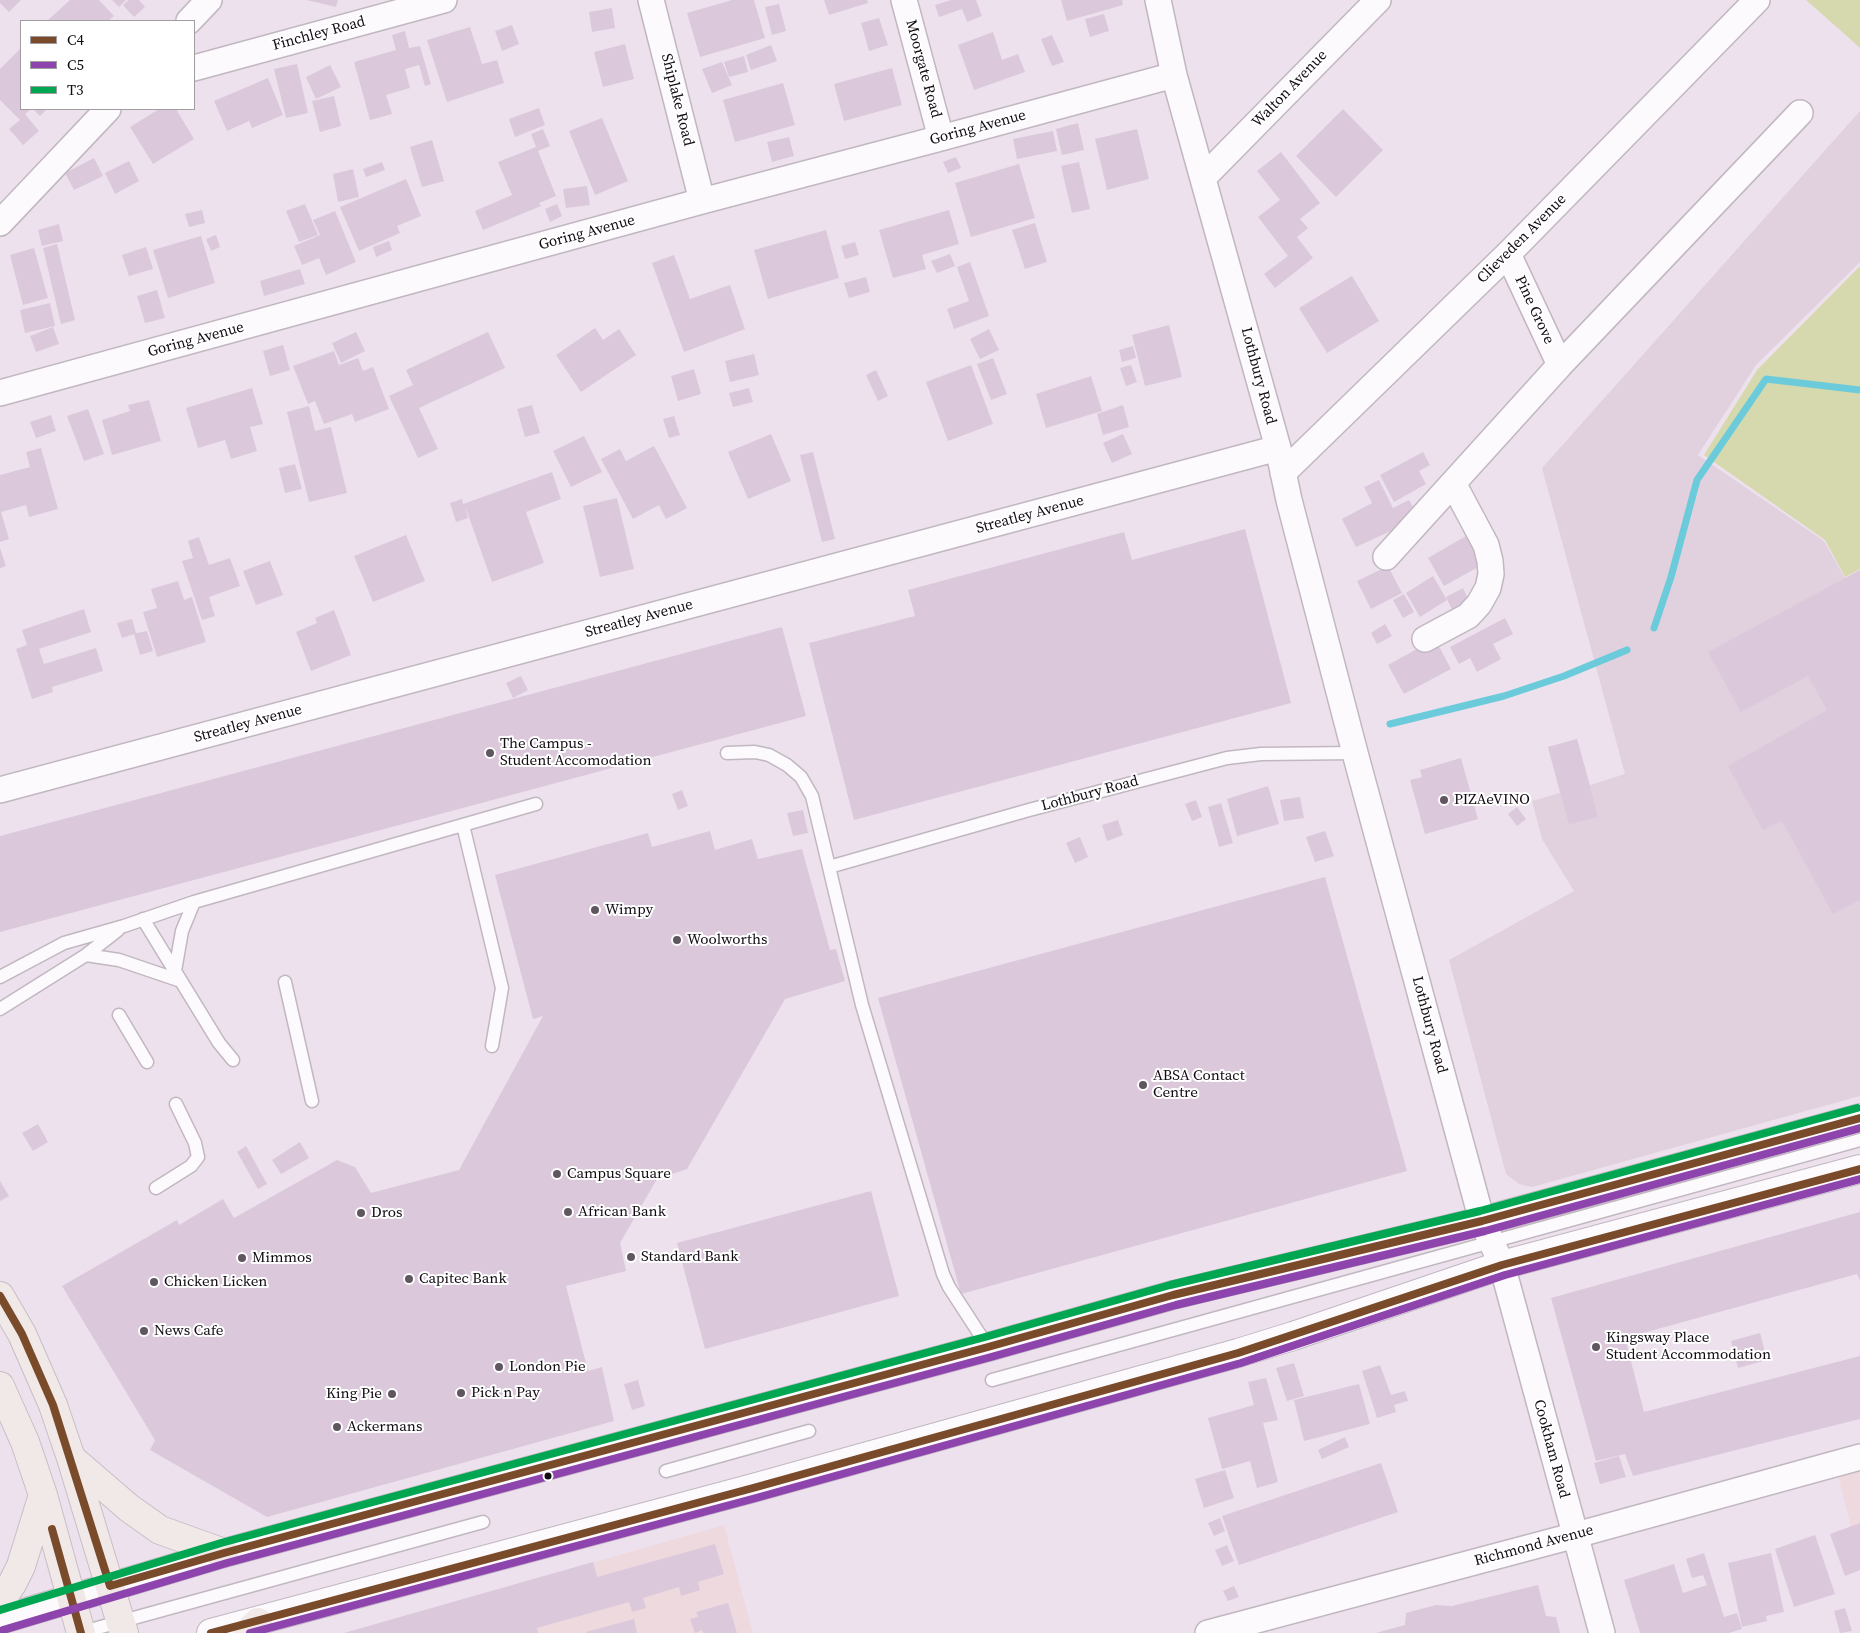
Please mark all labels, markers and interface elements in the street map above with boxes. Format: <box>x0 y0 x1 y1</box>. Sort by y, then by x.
street label: Finchley Road <box>271 13 367 55</box>
street label: Moorgate Road <box>901 18 945 120</box>
legend <box>20 20 195 110</box>
text: C4 <box>67 29 84 50</box>
street label: Walton Avenue <box>1249 47 1331 131</box>
street label: Shiplake Road <box>657 52 697 148</box>
text: C5 <box>67 54 84 75</box>
text: T3 <box>67 79 84 100</box>
street label: Goring Avenue <box>928 107 1028 149</box>
street label: Clieveden Avenue <box>1474 191 1570 287</box>
street label: Goring Avenue <box>537 212 637 254</box>
street label: Pine Grove <box>1510 273 1558 347</box>
street label: Goring Avenue <box>146 319 246 361</box>
street label: Lothbury Road <box>1236 325 1280 427</box>
street label: Streatley Avenue <box>974 492 1086 538</box>
street label: Streatley Avenue <box>583 596 695 642</box>
street label: Streatley Avenue <box>192 701 304 747</box>
place label: The Campus - Student Accomodation <box>500 735 651 770</box>
marker: The Campus - Student Accomodation <box>484 747 496 759</box>
street label: Lothbury Road <box>1039 772 1141 816</box>
place label: PIZAeVINO <box>1454 791 1530 809</box>
marker: PIZAeVINO <box>1438 794 1450 806</box>
place label: Wimpy <box>605 901 653 919</box>
marker: Wimpy <box>589 904 601 916</box>
place label: Woolworths <box>687 931 767 949</box>
marker: Woolworths <box>671 934 683 946</box>
street label: Lothbury Road <box>1407 974 1451 1076</box>
place label: ABSA Contact Centre <box>1153 1067 1244 1102</box>
marker: ABSA Contact Centre <box>1137 1079 1149 1091</box>
place label: Campus Square <box>567 1165 671 1183</box>
marker: Campus Square <box>551 1168 563 1180</box>
place label: African Bank <box>578 1203 666 1221</box>
place label: Dros <box>371 1204 403 1222</box>
marker: African Bank <box>562 1206 574 1218</box>
marker: Dros <box>355 1207 367 1219</box>
place label: Standard Bank <box>641 1248 738 1266</box>
place label: Mimmos <box>252 1249 312 1267</box>
marker: Standard Bank <box>625 1251 637 1263</box>
marker: Mimmos <box>236 1252 248 1264</box>
place label: Capitec Bank <box>419 1270 507 1288</box>
place label: Chicken Licken <box>164 1273 267 1291</box>
marker: Capitec Bank <box>403 1273 415 1285</box>
marker: Chicken Licken <box>148 1276 160 1288</box>
place label: News Cafe <box>154 1322 223 1340</box>
marker: News Cafe <box>138 1325 150 1337</box>
place label: Kingsway Place Student Accommodation <box>1606 1329 1771 1364</box>
marker: Kingsway Place Student Accommodation <box>1590 1341 1602 1353</box>
place label: London Pie <box>509 1358 586 1376</box>
marker: London Pie <box>493 1361 505 1373</box>
place label: Pick n Pay <box>471 1384 540 1402</box>
place label: King Pie <box>326 1385 382 1403</box>
marker: Pick n Pay <box>455 1387 467 1399</box>
marker: King Pie <box>386 1388 398 1400</box>
street label: Cookham Road <box>1529 1398 1573 1500</box>
place label: Ackermans <box>347 1418 422 1436</box>
marker: Ackermans <box>331 1421 343 1433</box>
unlabelled marker <box>543 1471 553 1481</box>
street label: Richmond Avenue <box>1473 1521 1595 1571</box>

